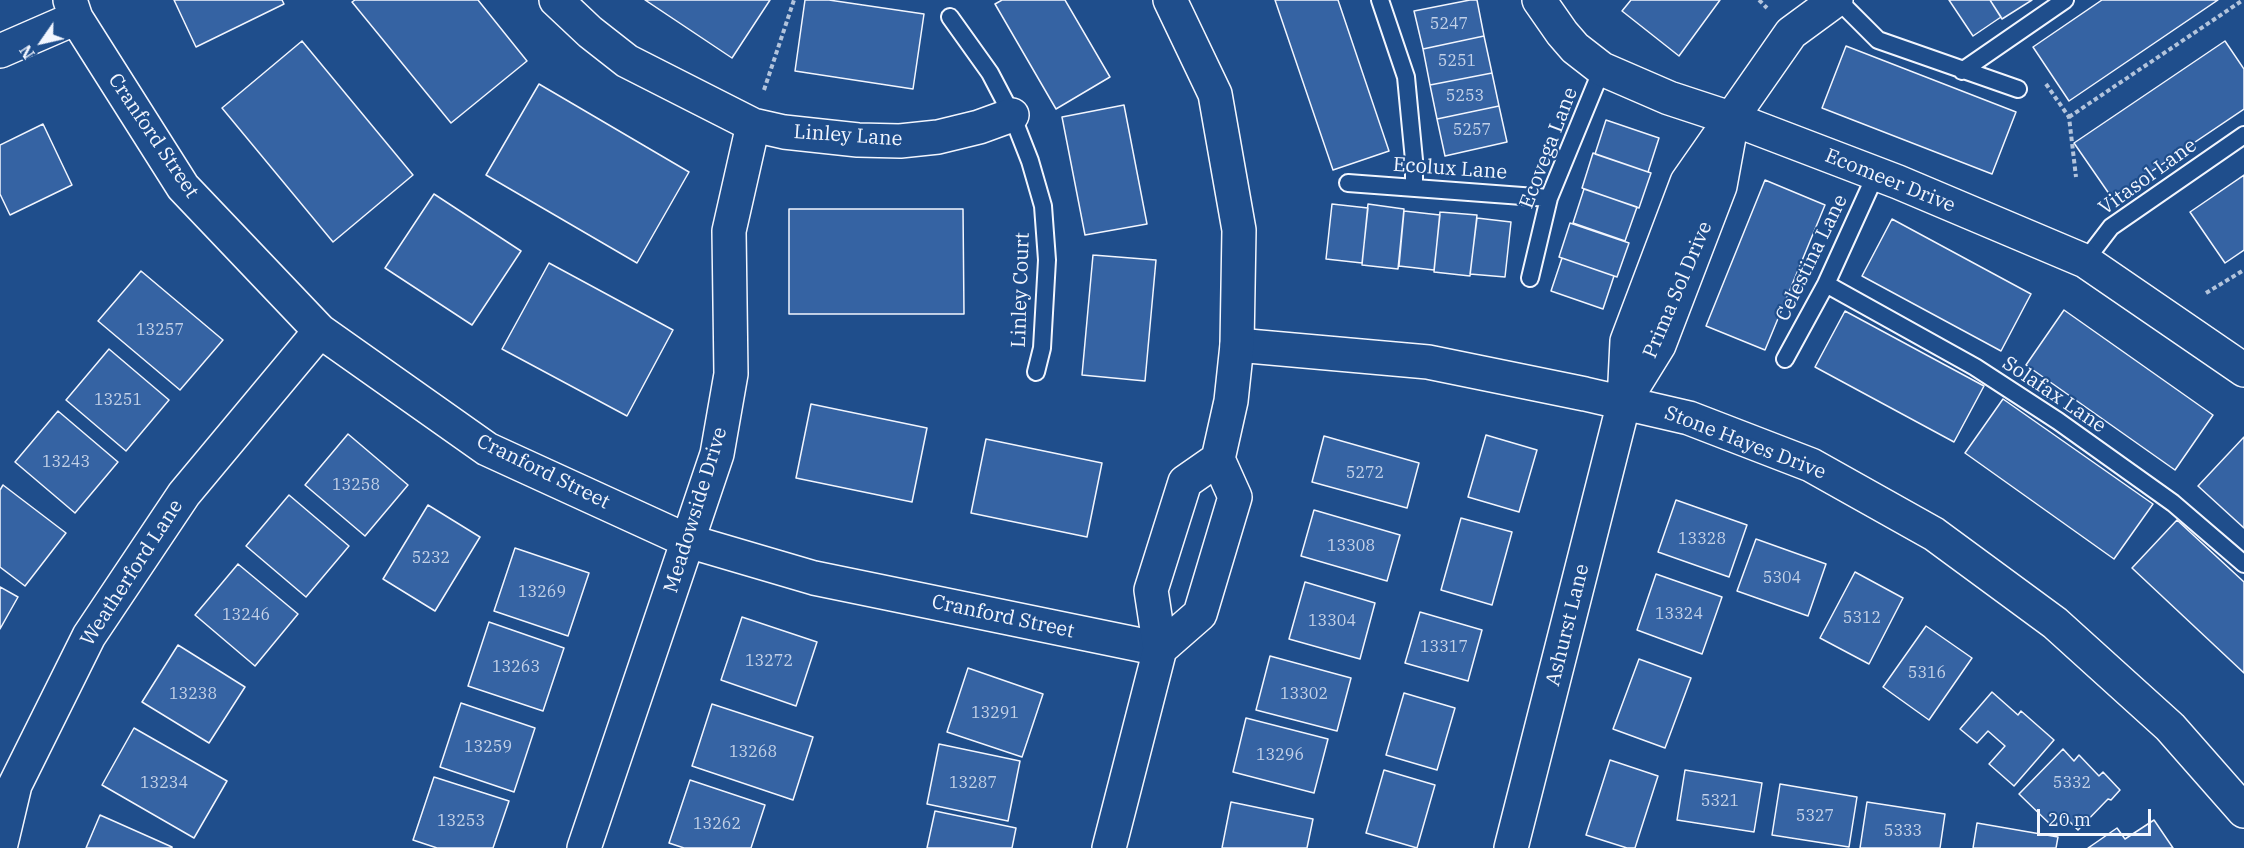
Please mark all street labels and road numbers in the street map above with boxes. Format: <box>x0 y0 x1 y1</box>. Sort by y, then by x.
street label: Cranford Street <box>102 69 204 203</box>
street label: Ecovega Lane <box>1515 84 1583 212</box>
street label: Linley Lane <box>793 120 903 152</box>
street label: Vitasol Lane <box>2094 133 2202 221</box>
street label: Ecomeer Drive <box>1821 144 1959 218</box>
street label: Ecolux Lane <box>1392 153 1508 185</box>
street label: Celestina Lane <box>1771 191 1853 325</box>
street label: Prima Sol Drive <box>1638 218 1718 362</box>
street label: Linley Court <box>1007 232 1035 348</box>
street label: Solafax Lane <box>1998 352 2110 438</box>
street label: Stone Hayes Drive <box>1661 401 1829 485</box>
street label: Meadowside Drive <box>659 424 733 596</box>
street label: Cranford Street <box>473 429 613 515</box>
street label: Weatherford Lane <box>76 495 188 651</box>
street label: Ashurst Lane <box>1541 562 1595 688</box>
street label: Cranford Street <box>930 590 1076 644</box>

